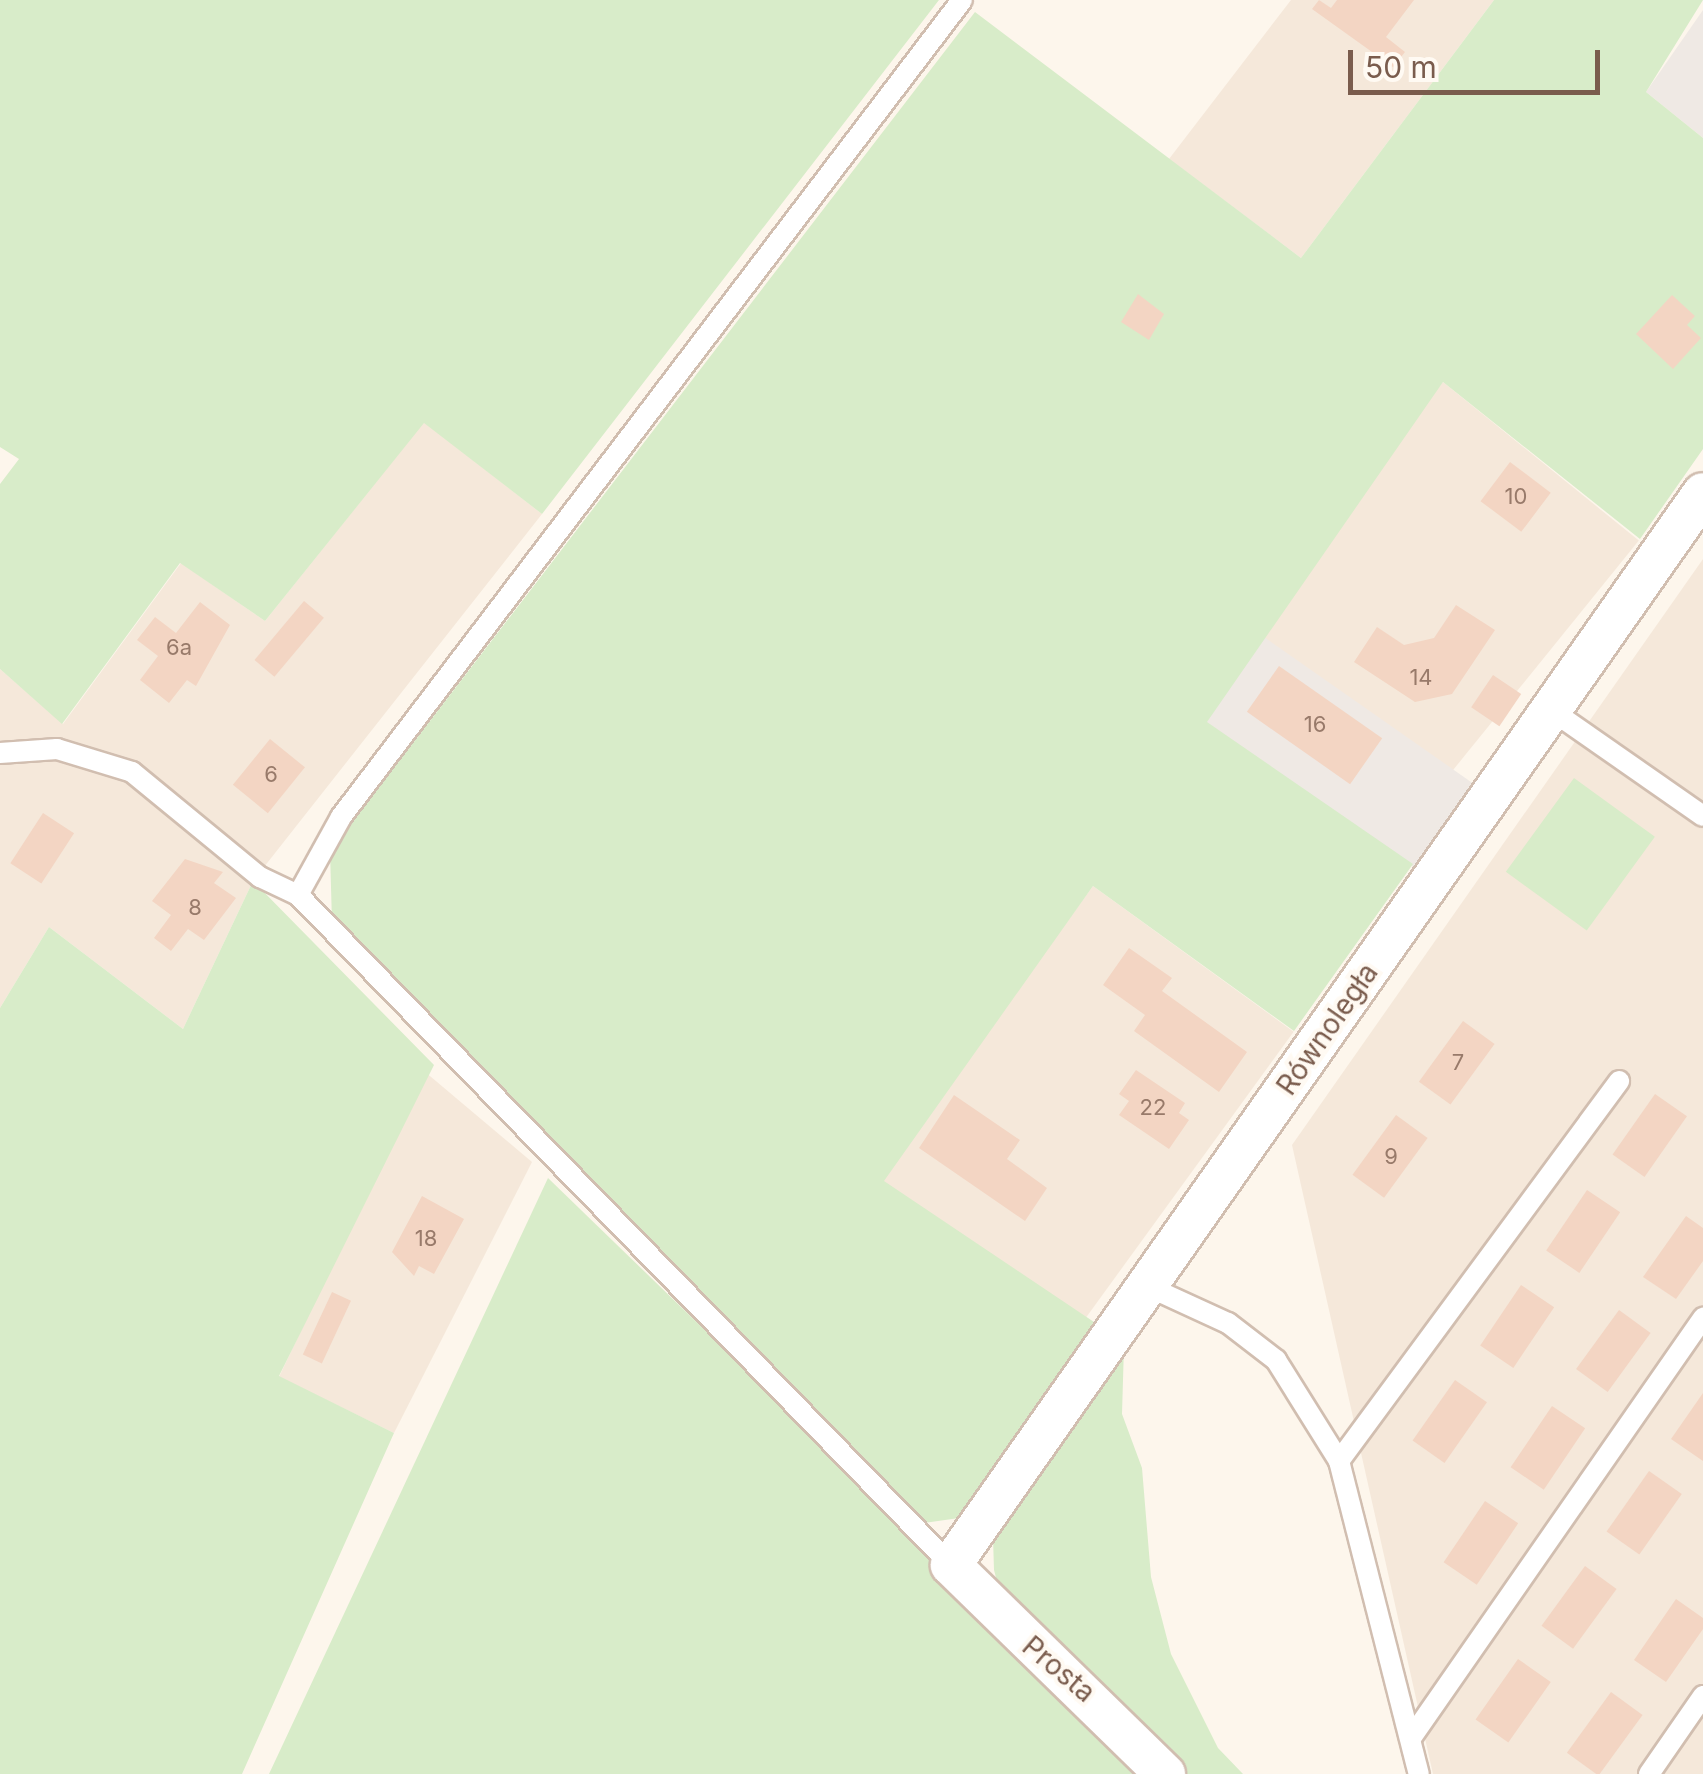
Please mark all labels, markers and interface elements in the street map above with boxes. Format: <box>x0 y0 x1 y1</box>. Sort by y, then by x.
scale bar <box>1353 30 1606 92</box>
text: 50 m <box>1365 49 1437 85</box>
house number: 10 <box>1505 484 1527 510</box>
house number: 6a <box>166 635 192 661</box>
house number: 14 <box>1409 665 1433 691</box>
house number: 16 <box>1304 712 1326 738</box>
house number: 6 <box>264 762 278 788</box>
house number: 8 <box>188 895 202 921</box>
street label: Równoległa <box>1269 957 1385 1101</box>
house number: 7 <box>1452 1050 1464 1076</box>
house number: 22 <box>1140 1095 1166 1121</box>
house number: 9 <box>1384 1144 1398 1170</box>
house number: 18 <box>415 1226 437 1252</box>
street label: Prosta <box>1016 1629 1102 1709</box>

